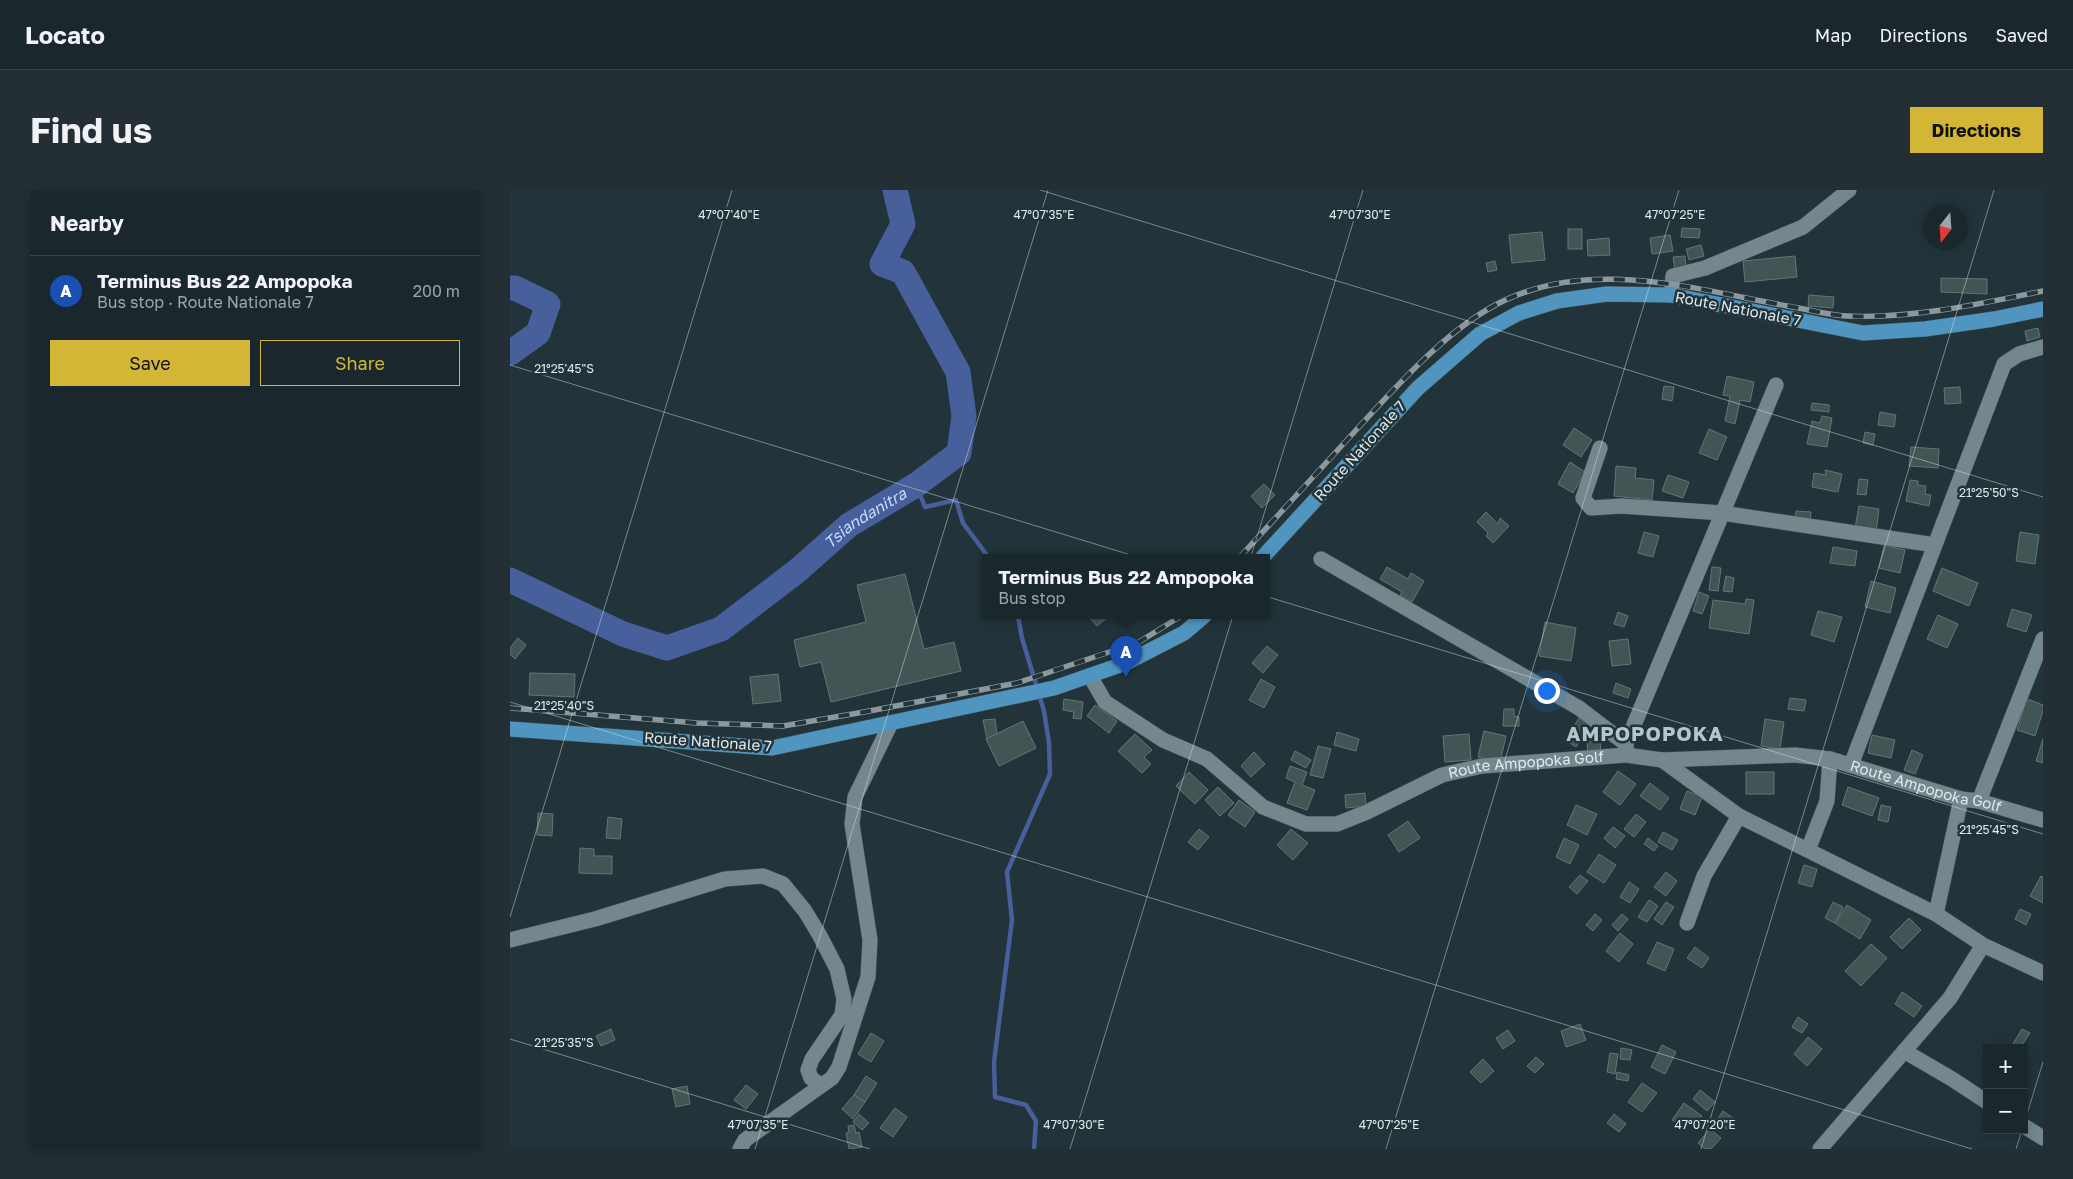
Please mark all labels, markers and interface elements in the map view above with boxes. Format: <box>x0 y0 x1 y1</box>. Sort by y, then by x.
text: Locato <box>25 20 105 49</box>
text: Map <box>1815 24 1851 46</box>
text: Directions <box>1879 24 1967 46</box>
text: Saved <box>1995 24 2048 46</box>
button: Directions <box>1910 107 2043 153</box>
text: Find us <box>30 109 152 151</box>
north arrow <box>1923 205 1968 250</box>
text: 47°07'40"E <box>698 207 760 222</box>
text: 47°07'35"E <box>1014 207 1074 222</box>
text: 47°07'30"E <box>1329 207 1391 222</box>
text: 47°07'25"E <box>1645 207 1705 222</box>
text: Nearby <box>50 210 124 236</box>
text: Terminus Bus 22 Ampopoka <box>97 269 353 292</box>
text: A <box>60 281 72 301</box>
text: 200 m <box>413 281 460 301</box>
street label: Route Nationale 7 <box>1674 287 1803 329</box>
text: Bus stop · Route Nationale 7 <box>97 292 314 312</box>
button: Save <box>50 340 250 386</box>
button: Share <box>260 340 460 386</box>
text: 21°25'45"S <box>534 361 594 376</box>
street label: Route Nationale 7 <box>1310 397 1409 504</box>
water label: Tsiandanitra <box>820 483 911 553</box>
text: 21°25'50"S <box>1959 485 2019 500</box>
popup <box>982 554 1270 619</box>
text: Terminus Bus 22 Ampopoka <box>998 565 1254 588</box>
text: Bus stop <box>998 588 1065 608</box>
pin: A <box>1110 636 1142 677</box>
your location <box>1534 678 1560 704</box>
text: 21°25'40"S <box>534 698 594 713</box>
district label: AMPOPOPOKA <box>1566 721 1724 745</box>
street label: Route Nationale 7 <box>644 728 773 754</box>
street label: Route Ampopoka Golf <box>1446 747 1605 781</box>
street label: Route Ampopoka Golf <box>1848 756 2004 815</box>
text: 21°25'45"S <box>1959 822 2019 837</box>
text: 21°25'35"S <box>534 1035 594 1050</box>
map controls <box>1983 1044 2028 1134</box>
button: + <box>1983 1044 2028 1089</box>
button: − <box>1983 1089 2028 1134</box>
text: 47°07'35"E <box>728 1117 788 1132</box>
text: 47°07'30"E <box>1043 1117 1105 1132</box>
text: 47°07'25"E <box>1359 1117 1419 1132</box>
text: 47°07'20"E <box>1674 1117 1736 1132</box>

